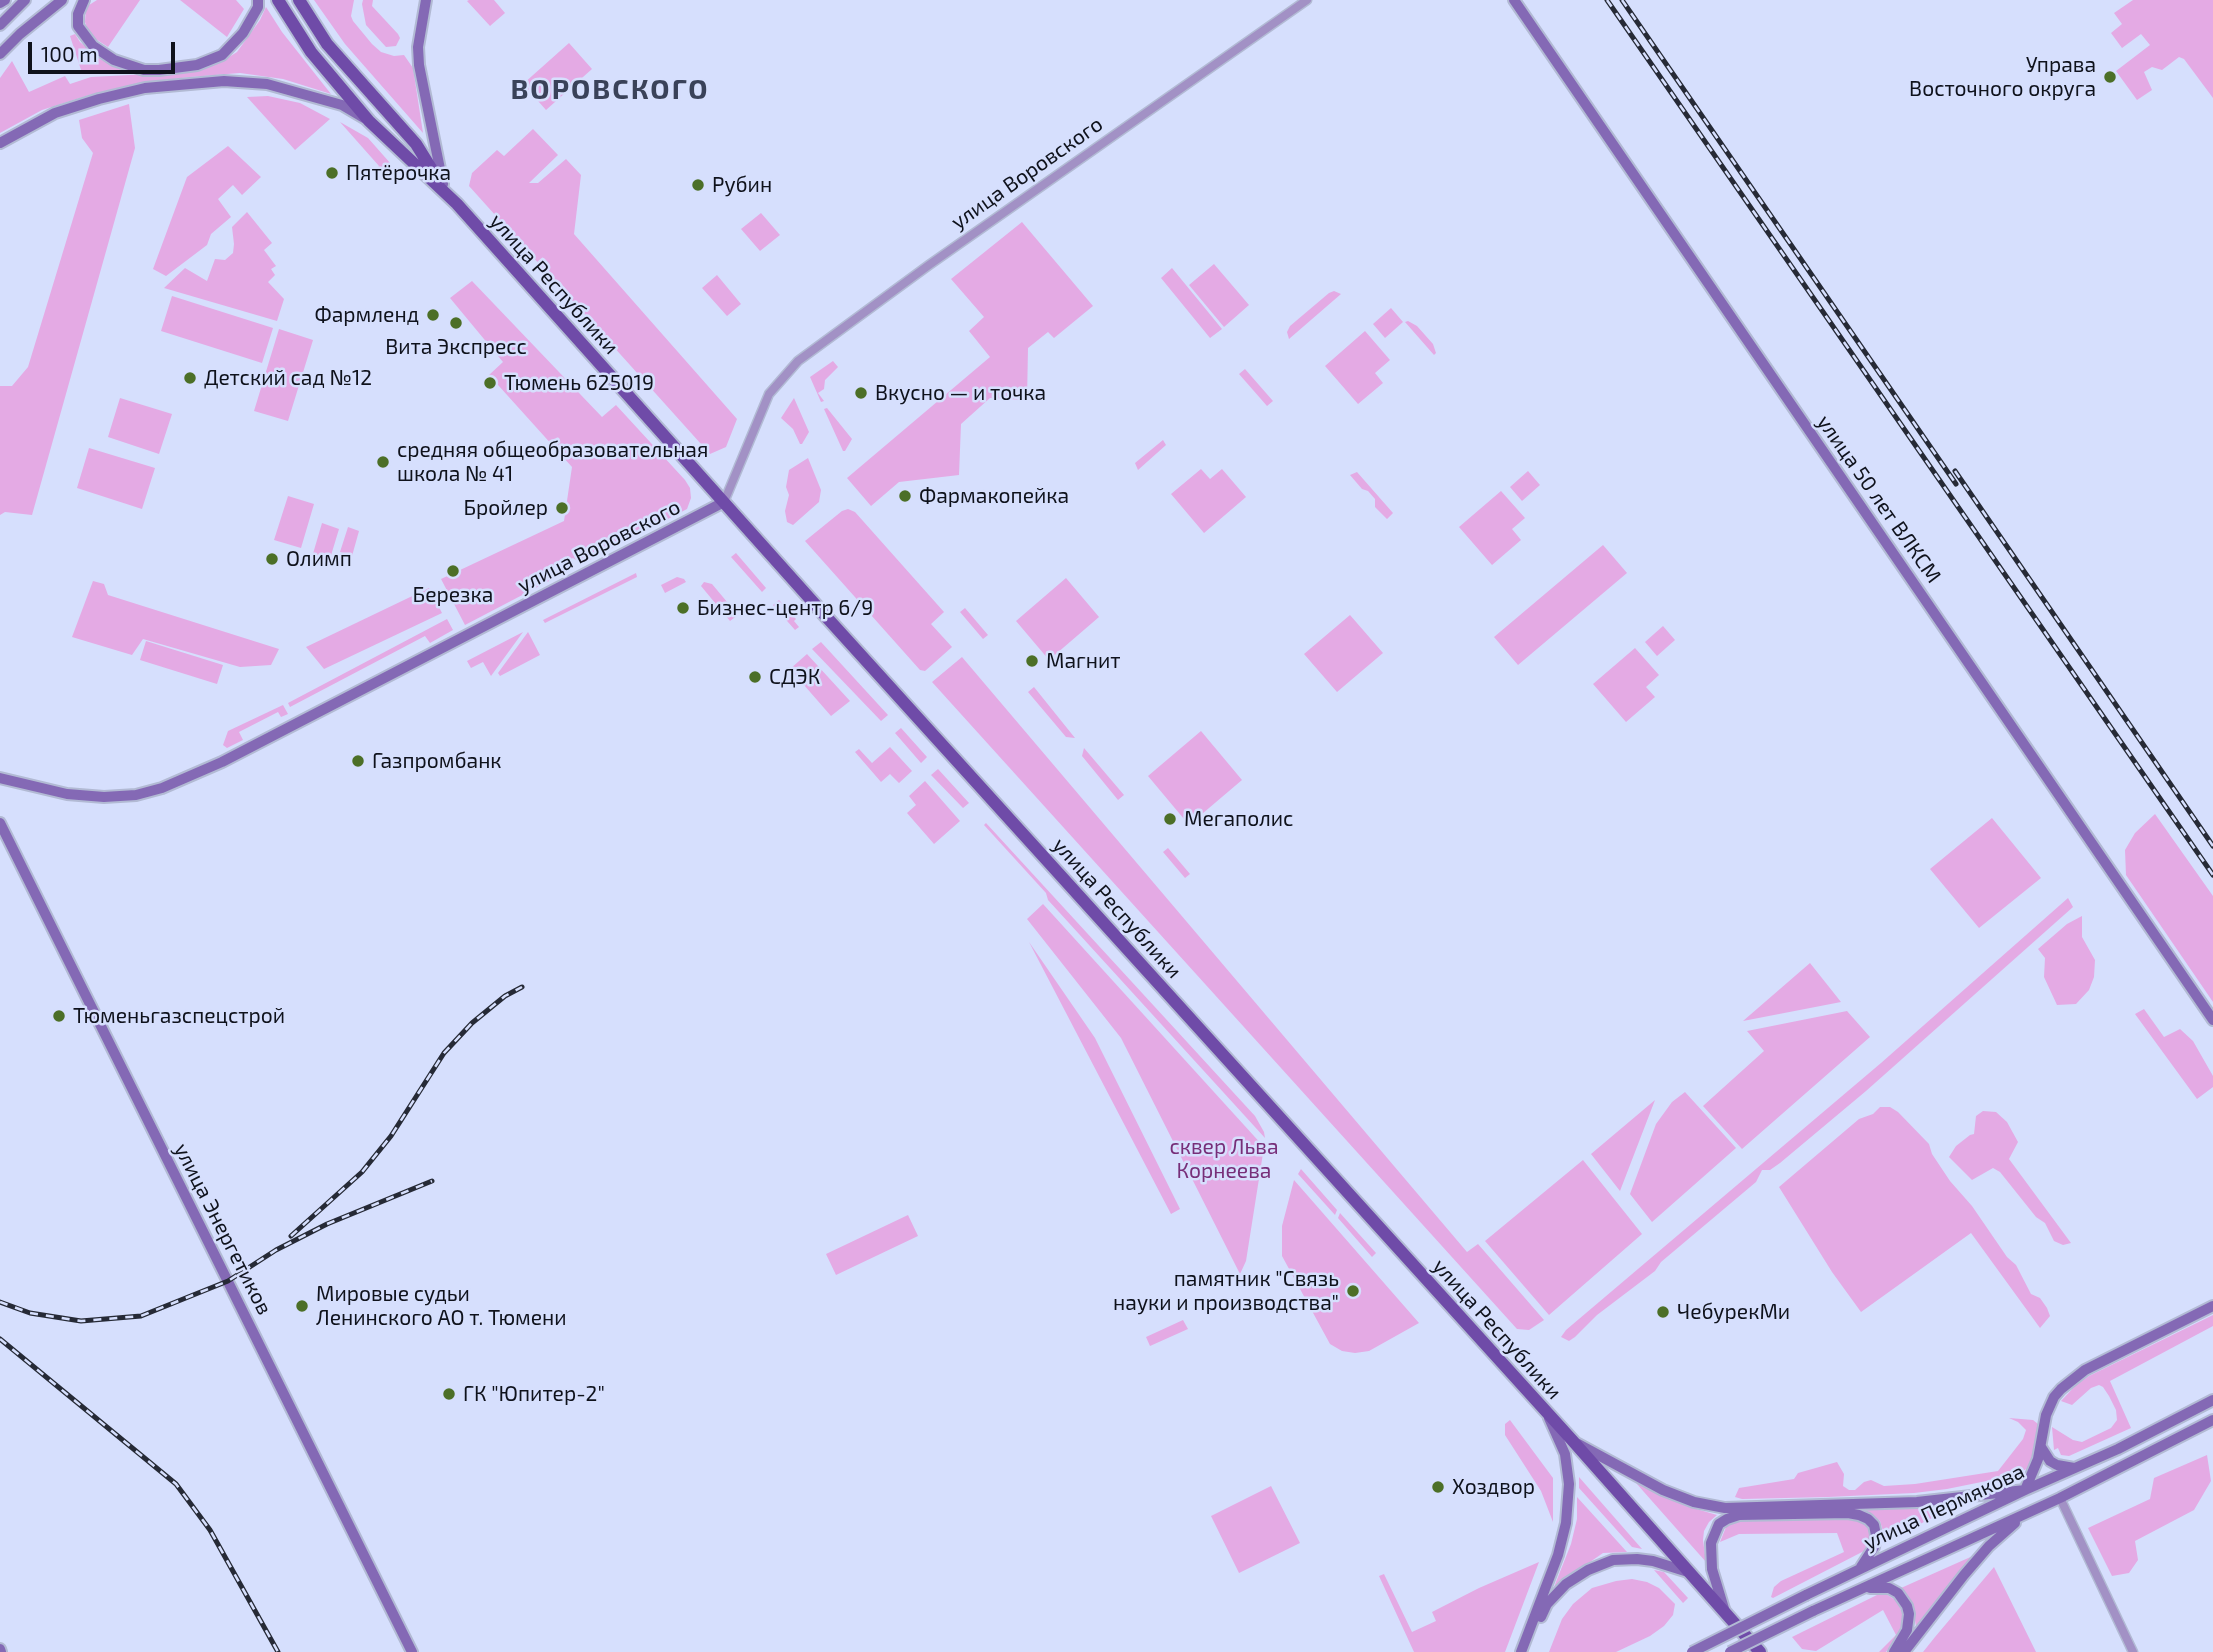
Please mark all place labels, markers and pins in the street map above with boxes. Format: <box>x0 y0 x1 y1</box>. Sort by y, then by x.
place label: Управа Восточного округа <box>1909 52 2096 102</box>
marker: Управа Восточного округа <box>2102 69 2118 85</box>
place label: Пятёрочка <box>346 160 451 186</box>
marker: Пятёрочка <box>324 165 340 181</box>
place label: Рубин <box>712 172 772 198</box>
marker: Рубин <box>690 177 706 193</box>
place label: Фармленд <box>315 302 419 328</box>
marker: Фармленд <box>425 307 441 323</box>
marker: Вита Экспресс <box>448 315 464 331</box>
place label: Вита Экспресс <box>385 334 527 360</box>
place label: Детский сад №12 <box>204 365 372 391</box>
marker: Детский сад №12 <box>182 370 198 386</box>
place label: Тюмень 625019 <box>504 370 654 396</box>
marker: Тюмень 625019 <box>482 375 498 391</box>
place label: Вкусно — и точка <box>875 380 1046 406</box>
marker: Вкусно — и точка <box>853 385 869 401</box>
place label: средняя общеобразовательная школа № 41 <box>397 437 708 487</box>
marker: средняя общеобразовательная школа № 41 <box>375 454 391 470</box>
place label: Фармакопейка <box>919 483 1069 509</box>
marker: Фармакопейка <box>897 488 913 504</box>
place label: Бройлер <box>463 495 548 521</box>
marker: Бройлер <box>554 500 570 516</box>
place label: Олимп <box>286 546 352 572</box>
marker: Олимп <box>264 551 280 567</box>
marker: Березка <box>445 563 461 579</box>
place label: Березка <box>413 582 493 608</box>
place label: Бизнес-центр 6/9 <box>697 595 873 621</box>
marker: Бизнес-центр 6/9 <box>675 600 691 616</box>
place label: Магнит <box>1046 648 1121 674</box>
marker: Магнит <box>1024 653 1040 669</box>
place label: СДЭК <box>769 664 820 690</box>
marker: СДЭК <box>747 669 763 685</box>
place label: Газпромбанк <box>372 748 502 774</box>
marker: Газпромбанк <box>350 753 366 769</box>
place label: Мегаполис <box>1184 806 1293 832</box>
marker: Мегаполис <box>1162 811 1178 827</box>
place label: Тюменьгазспецстрой <box>73 1003 285 1029</box>
marker: Тюменьгазспецстрой <box>51 1008 67 1024</box>
place label: памятник "Связь науки и производства" <box>1113 1266 1339 1316</box>
place label: Мировые судьи Ленинского АО т. Тюмени <box>316 1281 567 1331</box>
marker: памятник "Связь науки и производства" <box>1345 1283 1361 1299</box>
marker: Мировые судьи Ленинского АО т. Тюмени <box>294 1298 310 1314</box>
place label: ЧебурекМи <box>1677 1299 1790 1325</box>
marker: ЧебурекМи <box>1655 1304 1671 1320</box>
place label: ГК "Юпитер-2" <box>463 1381 605 1407</box>
marker: ГК "Юпитер-2" <box>441 1386 457 1402</box>
place label: Хоздвор <box>1452 1474 1535 1500</box>
marker: Хоздвор <box>1430 1479 1446 1495</box>

